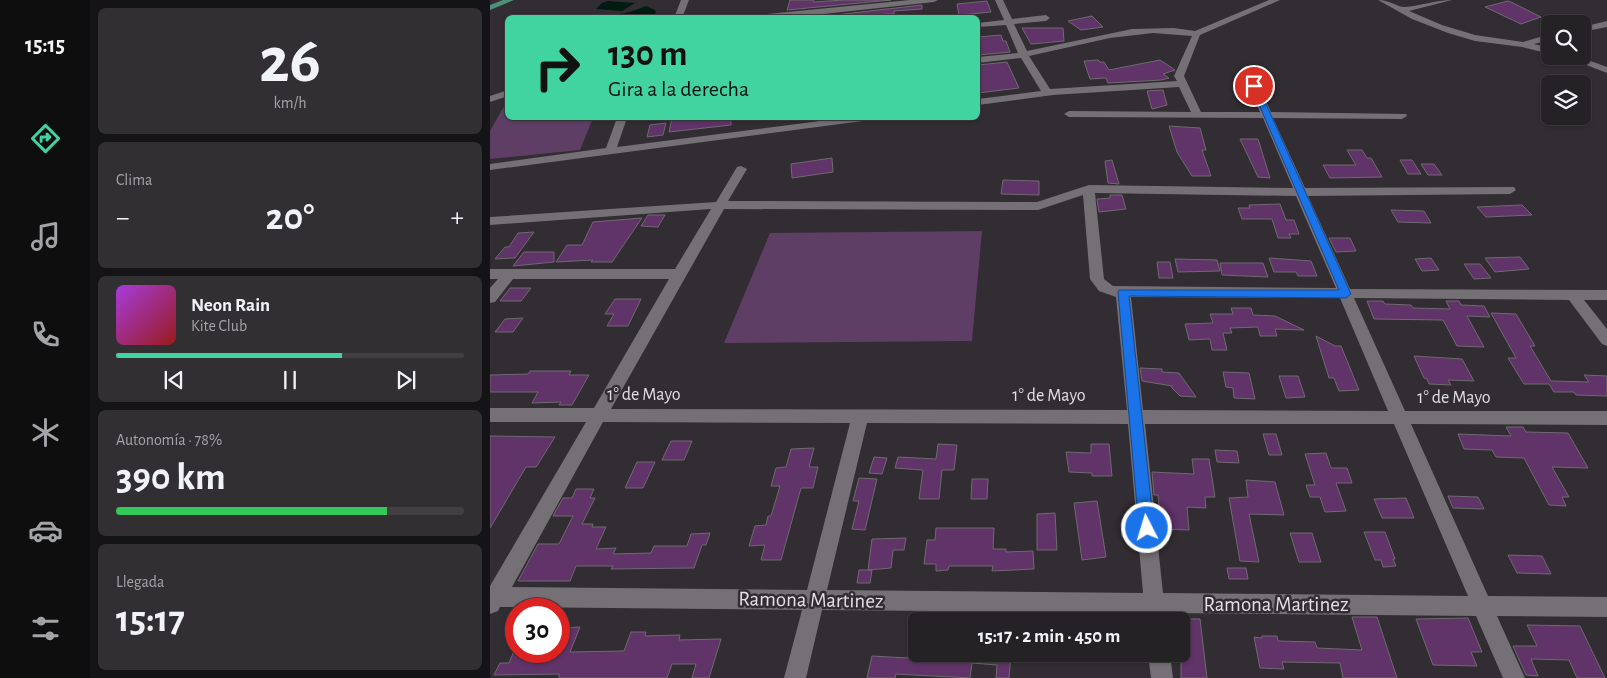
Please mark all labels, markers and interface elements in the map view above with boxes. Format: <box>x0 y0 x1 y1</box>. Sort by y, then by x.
map controls <box>1541 15 1591 125</box>
button: search <box>1541 15 1591 65</box>
text: 26 <box>259 29 321 94</box>
text: 15:15 <box>25 34 65 56</box>
icon: right <box>525 35 590 100</box>
text: 130 m <box>608 37 687 72</box>
pin <box>1233 65 1275 107</box>
icon: arrive <box>1240 72 1268 100</box>
button: layers <box>1541 75 1591 125</box>
text: Gira a la derecha <box>608 78 749 100</box>
text: km/h <box>273 95 307 111</box>
icon: directions <box>28 121 63 156</box>
text: Clima <box>116 172 152 188</box>
text: 20° <box>266 199 314 237</box>
text: − <box>116 204 129 232</box>
text: + <box>451 204 464 232</box>
icon: music <box>28 219 63 254</box>
text: Neon Rain <box>191 296 270 315</box>
icon: phone <box>28 317 63 352</box>
text: Kite Club <box>191 318 247 334</box>
icon: previous <box>160 366 188 394</box>
icon: pause <box>276 366 304 394</box>
icon: next <box>392 366 420 394</box>
street label: 1° de Mayo <box>607 386 681 404</box>
street label: 1° de Mayo <box>1012 387 1086 405</box>
street label: 1° de Mayo <box>1417 389 1491 407</box>
icon: climate <box>28 415 63 450</box>
text: Autonomía · 78% <box>116 432 222 448</box>
text: 390 km <box>116 459 226 497</box>
position arrow <box>1120 501 1172 553</box>
icon: car <box>28 513 63 548</box>
text: Llegada <box>116 574 164 590</box>
street label: Ramona Martinez <box>738 588 884 612</box>
street label: Ramona Martinez <box>1203 594 1349 615</box>
speed limit sign: 30 <box>505 598 570 663</box>
text: 15:17 <box>116 601 185 639</box>
icon: filters <box>28 611 63 646</box>
text: 15:17 · 2 min · 450 m <box>978 627 1120 646</box>

